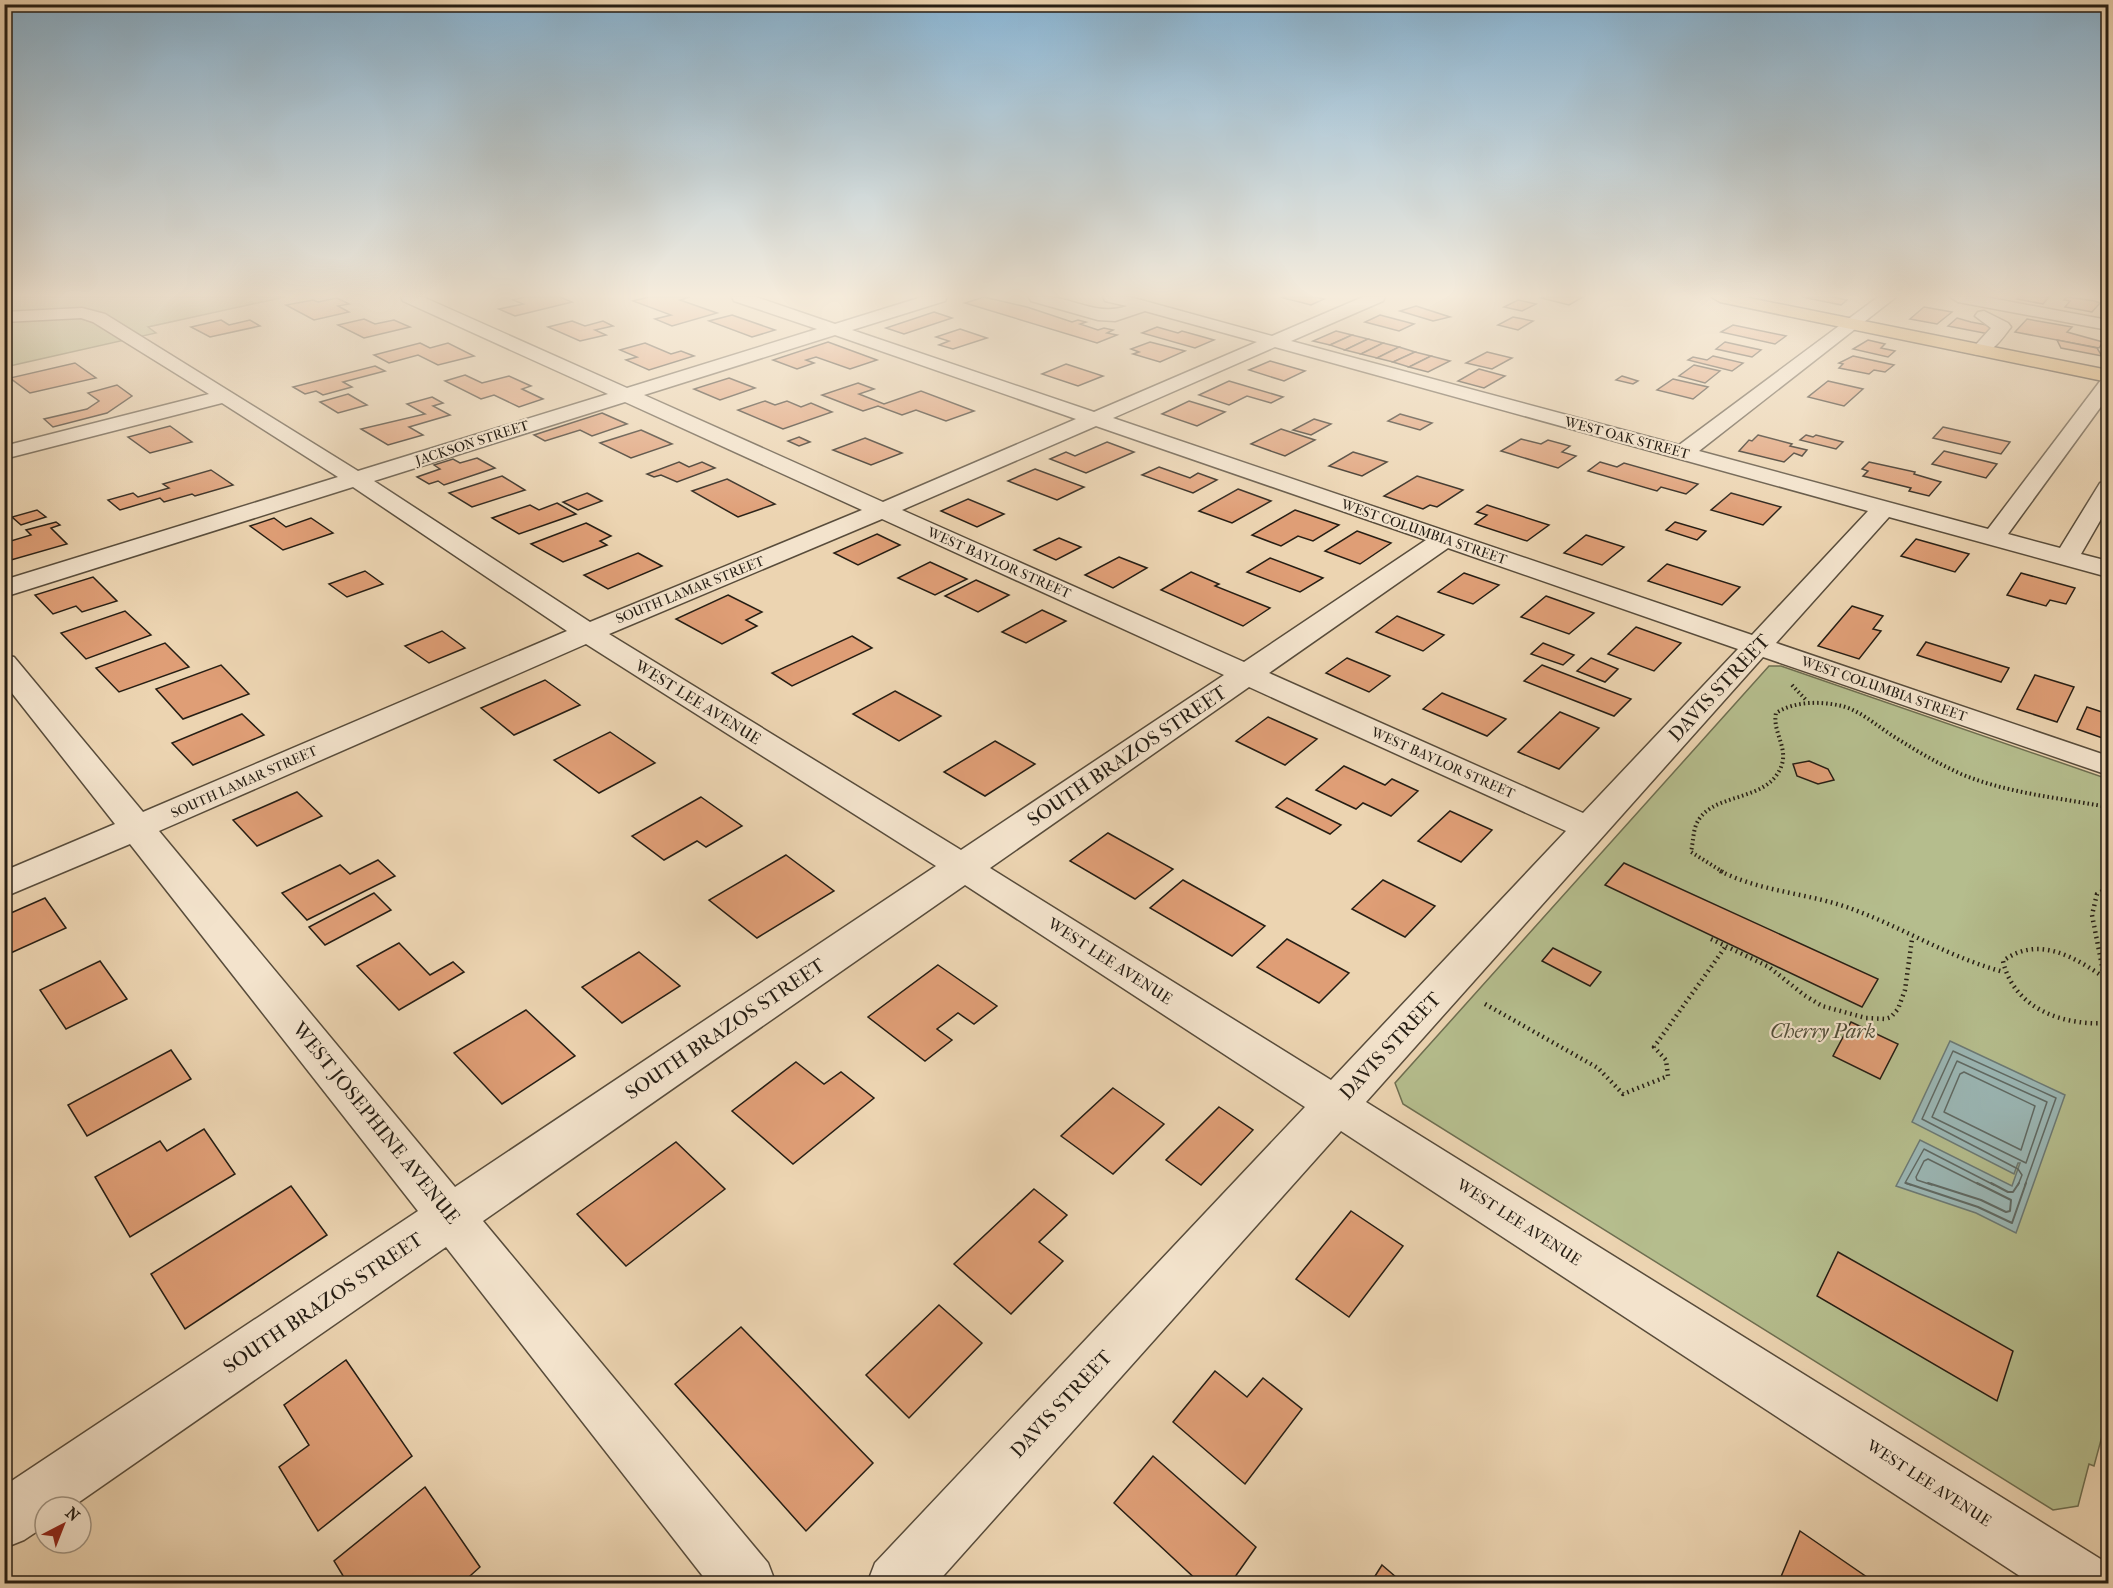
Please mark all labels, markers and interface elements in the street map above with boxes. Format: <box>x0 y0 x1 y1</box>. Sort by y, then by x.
street label: WEST OAK STREET <box>1562 413 1692 463</box>
street label: JACKSON STREET <box>412 416 532 470</box>
street label: WEST COLUMBIA STREET <box>1338 495 1510 569</box>
street label: WEST BAYLOR STREET <box>924 523 1074 603</box>
street label: SOUTH LAMAR STREET <box>613 552 767 628</box>
street label: DAVIS STREET <box>1663 629 1775 746</box>
street label: WEST COLUMBIA STREET <box>1798 652 1970 726</box>
street label: WEST LEE AVENUE <box>631 655 764 748</box>
street label: SOUTH BRAZOS STREET <box>1023 680 1231 831</box>
street label: WEST BAYLOR STREET <box>1368 723 1518 803</box>
street label: SOUTH LAMAR STREET <box>168 742 320 822</box>
street label: WEST LEE AVENUE <box>1043 913 1176 1008</box>
street label: SOUTH BRAZOS STREET <box>621 953 829 1104</box>
street label: DAVIS STREET <box>1334 987 1446 1104</box>
street label: WEST JOSEPHINE AVENUE <box>287 1017 464 1228</box>
park label: Cherry Park <box>1770 1020 1876 1043</box>
street label: WEST LEE AVENUE <box>1452 1174 1585 1269</box>
street label: SOUTH BRAZOS STREET <box>219 1227 427 1378</box>
street label: DAVIS STREET <box>1005 1345 1117 1462</box>
street label: WEST LEE AVENUE <box>1862 1435 1995 1530</box>
north arrow <box>33 1495 93 1555</box>
text: N <box>62 1503 84 1526</box>

